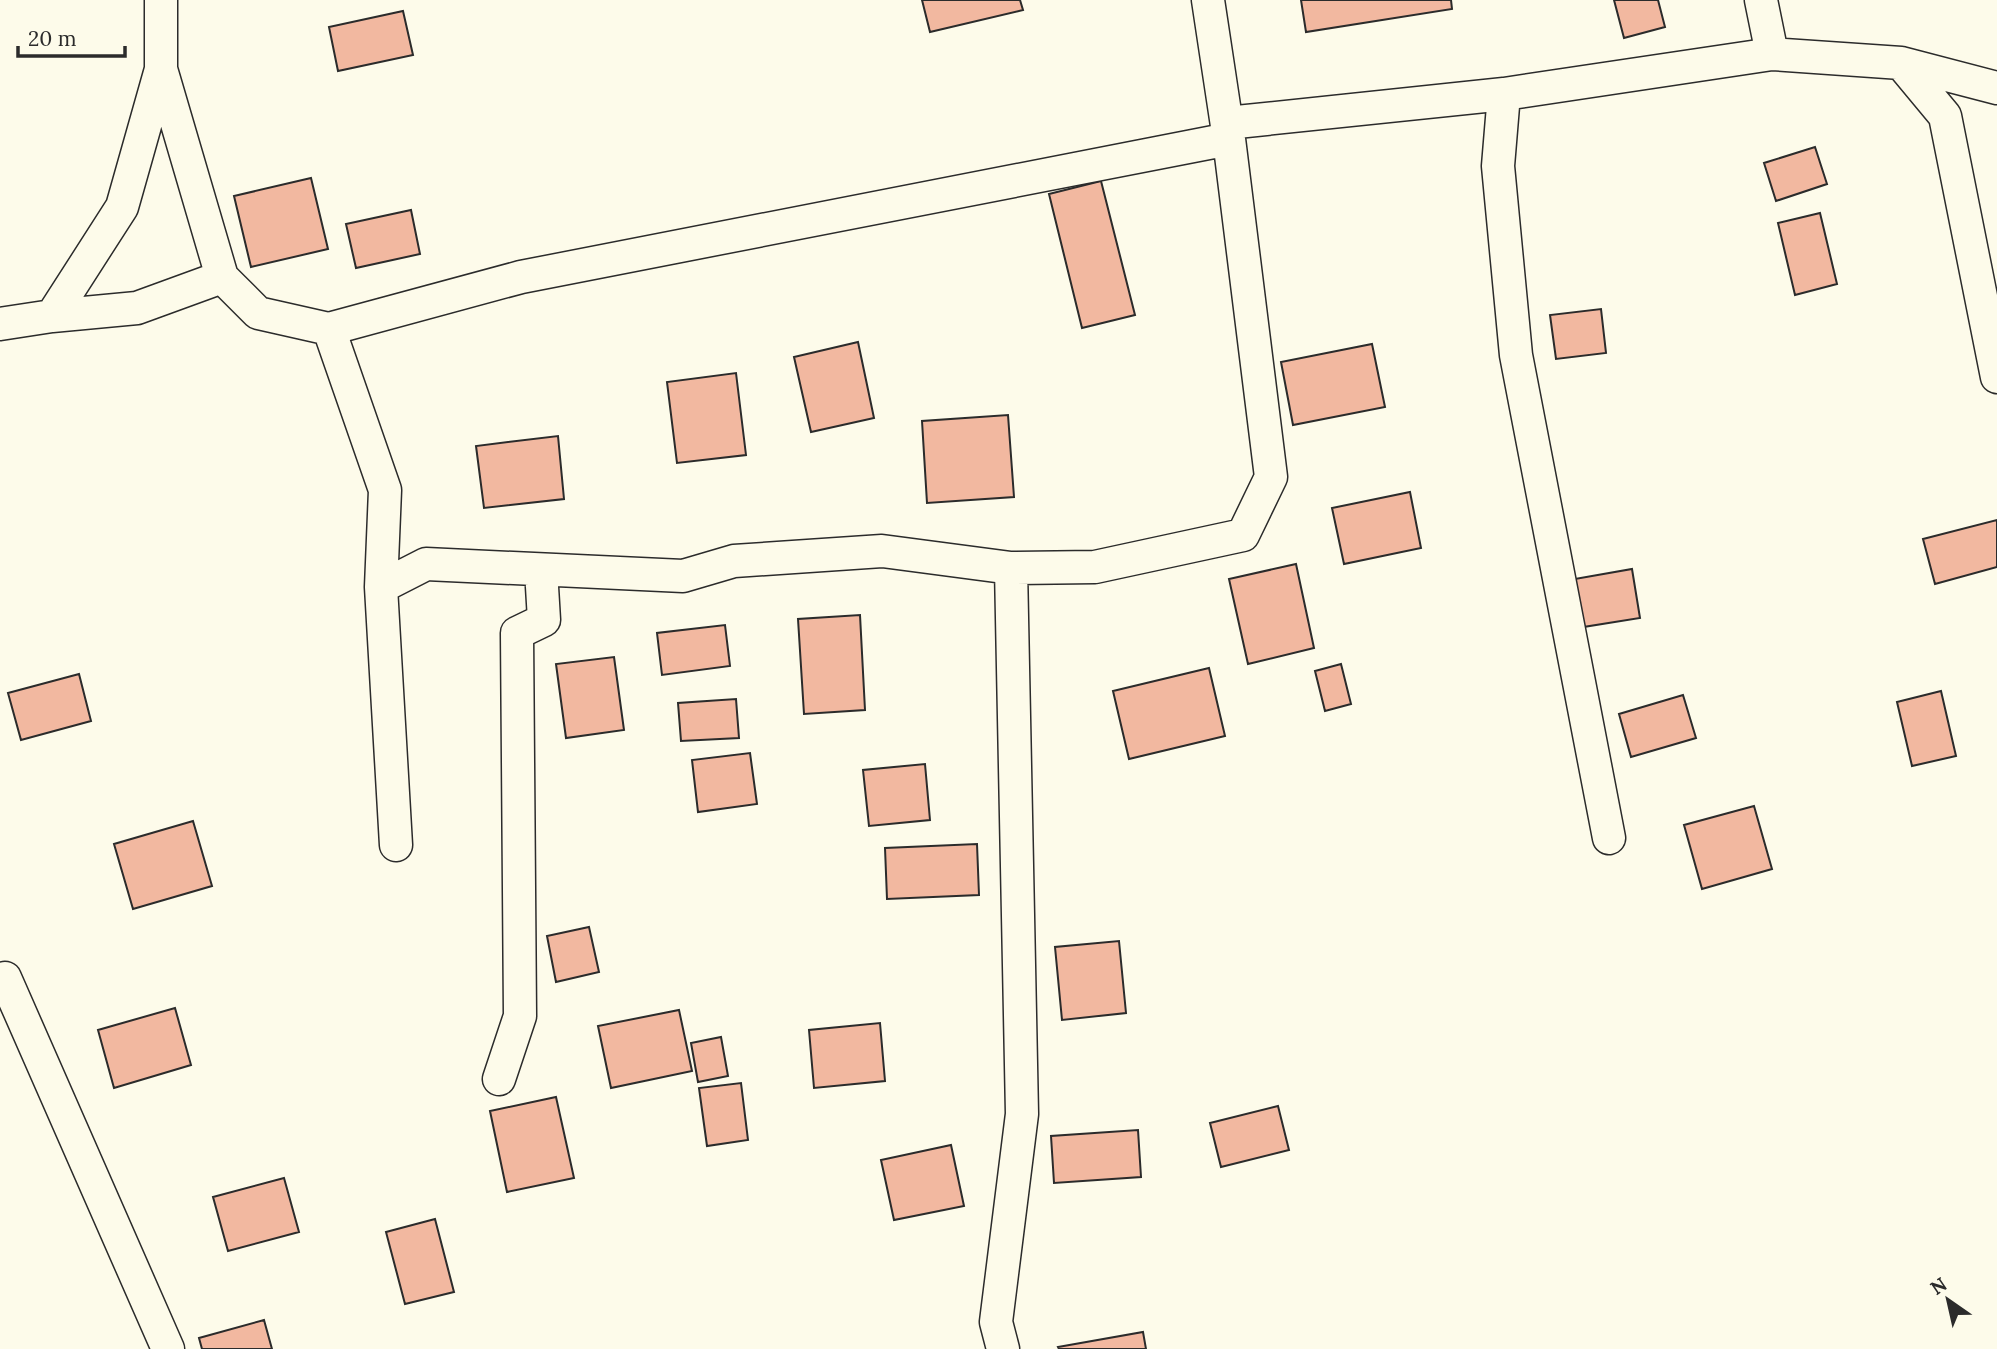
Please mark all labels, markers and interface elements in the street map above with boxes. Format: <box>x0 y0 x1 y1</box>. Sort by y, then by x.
scale bar <box>18 14 124 58</box>
text: 20 m <box>28 25 77 52</box>
north arrow <box>1913 1265 1983 1335</box>
text: N <box>1926 1272 1952 1300</box>

